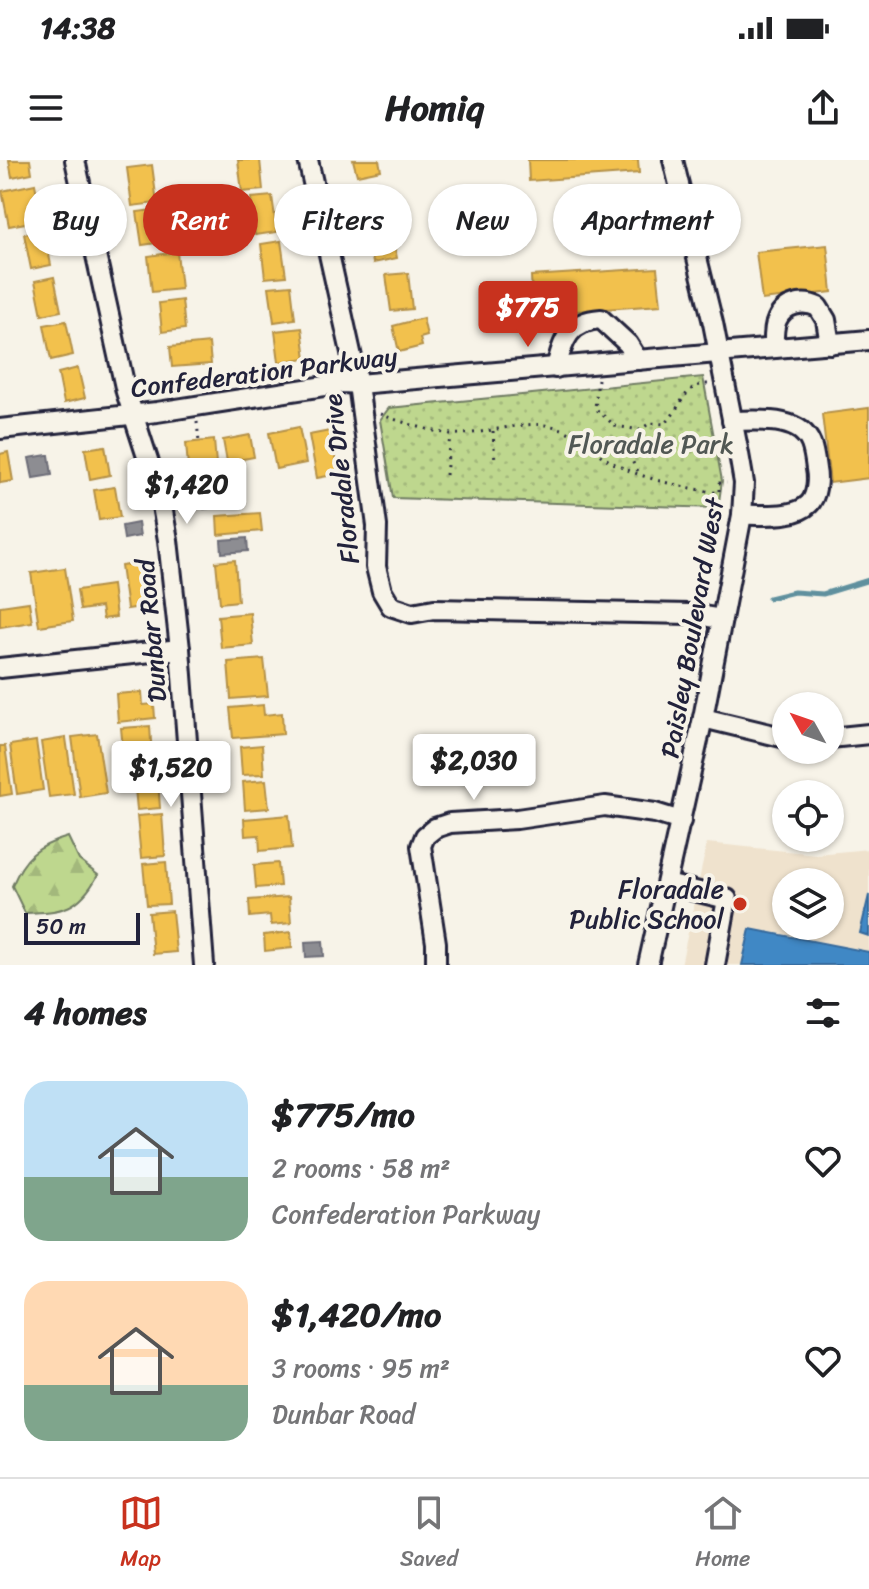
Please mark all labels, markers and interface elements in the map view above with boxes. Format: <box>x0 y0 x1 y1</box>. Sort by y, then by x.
text: 14:38 <box>40 1 115 55</box>
text: Homiq <box>385 76 484 140</box>
icon: menu <box>24 86 68 130</box>
icon: share <box>801 86 845 130</box>
chip: Buy <box>24 184 127 256</box>
chip: Rent <box>143 184 258 256</box>
chip: Filters <box>274 184 412 256</box>
chip: New <box>428 184 537 256</box>
chip: Apartment <box>553 184 741 256</box>
pin: $775 <box>481 281 575 349</box>
text: $775 <box>496 284 560 330</box>
street label: Confederation Parkway <box>128 333 400 411</box>
street label: Floradale Drive <box>309 391 373 566</box>
park label: Floradale Park <box>568 421 734 467</box>
pin: $1,420 <box>122 458 252 526</box>
text: $1,420 <box>145 461 229 507</box>
street label: Paisley Boulevard West <box>646 493 738 762</box>
street label: Dunbar Road <box>122 555 180 704</box>
north arrow <box>772 692 844 764</box>
map controls <box>772 692 844 940</box>
pin: $2,030 <box>409 734 539 802</box>
text: $2,030 <box>431 737 517 783</box>
pin: $1,520 <box>106 741 236 809</box>
text: $1,520 <box>130 744 212 790</box>
button: locate <box>772 780 844 852</box>
place label: Floradale Public School <box>569 866 725 942</box>
button: layers <box>772 868 844 940</box>
marker: Floradale Public School <box>731 895 749 913</box>
text: 50 m <box>36 907 86 946</box>
scale bar <box>24 909 140 945</box>
text: 4 homes <box>24 983 147 1043</box>
icon: filters <box>801 991 845 1035</box>
text: $775/mo <box>272 1085 415 1145</box>
icon: home <box>88 1113 184 1209</box>
icon: heart <box>801 1139 845 1183</box>
text: 2 rooms · 58 m² <box>272 1145 450 1191</box>
text: Confederation Parkway <box>272 1191 540 1237</box>
text: $1,420/mo <box>272 1285 441 1345</box>
icon: home <box>88 1313 184 1409</box>
icon: heart <box>801 1339 845 1383</box>
text: 3 rooms · 95 m² <box>272 1345 450 1391</box>
text: Dunbar Road <box>272 1391 415 1437</box>
tab: Map <box>119 1491 163 1578</box>
tab: Saved <box>400 1491 458 1578</box>
tab: Home <box>695 1491 750 1578</box>

